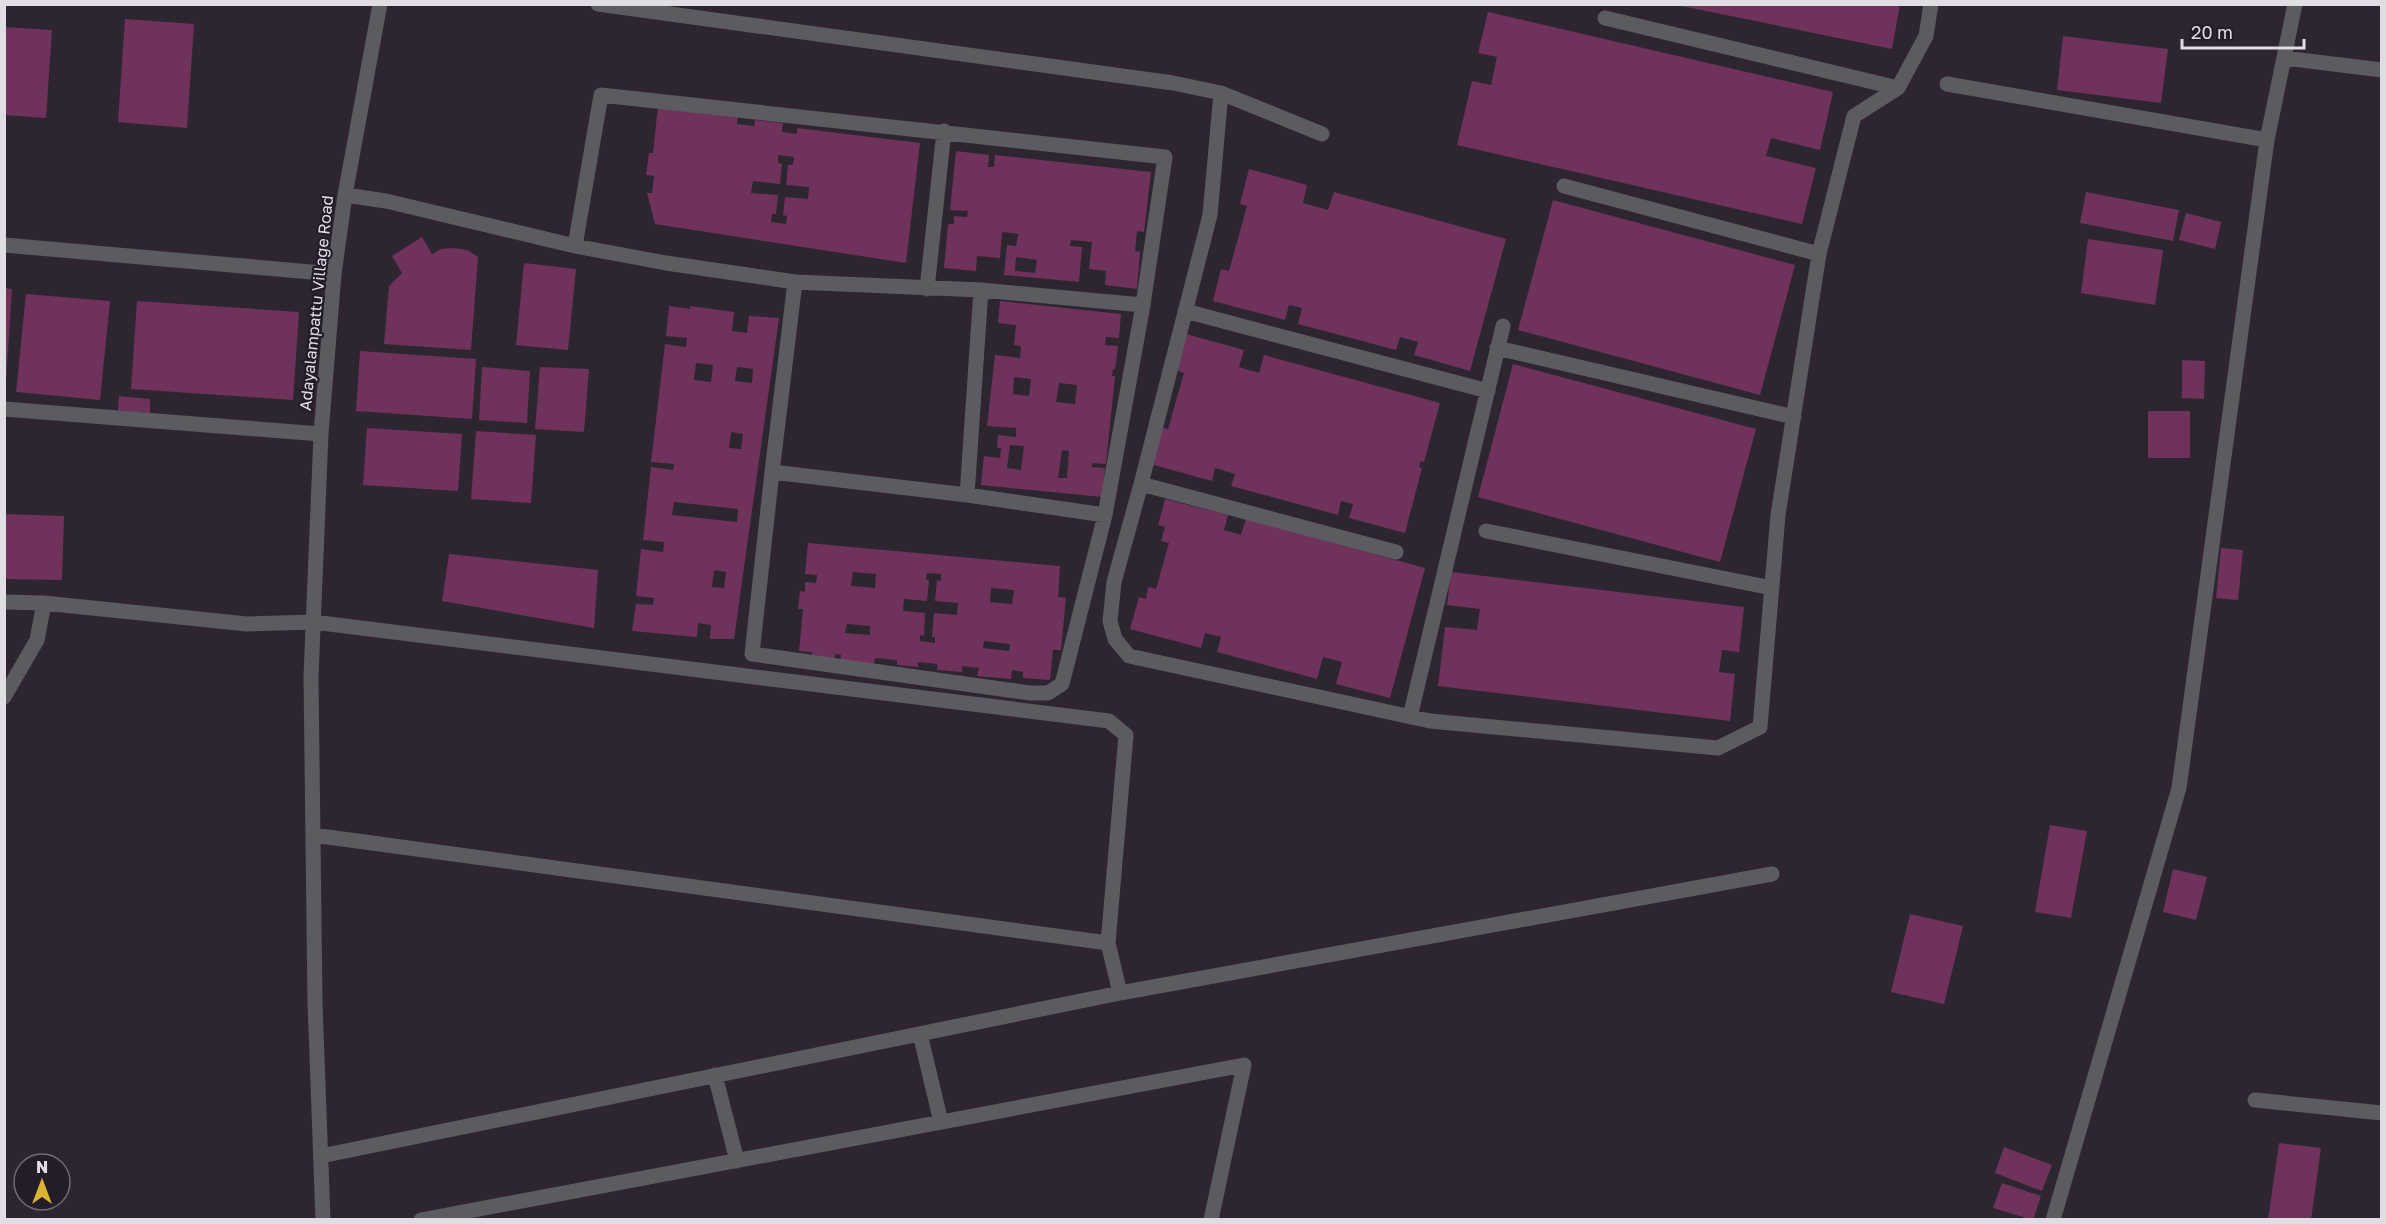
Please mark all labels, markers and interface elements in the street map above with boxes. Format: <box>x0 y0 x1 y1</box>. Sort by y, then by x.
scale bar <box>2182 12 2304 50</box>
text: 20 m <box>2191 21 2233 43</box>
street label: Adayalampattu Village Road <box>295 194 337 412</box>
north arrow <box>12 1152 72 1212</box>
text: N <box>36 1157 48 1177</box>

